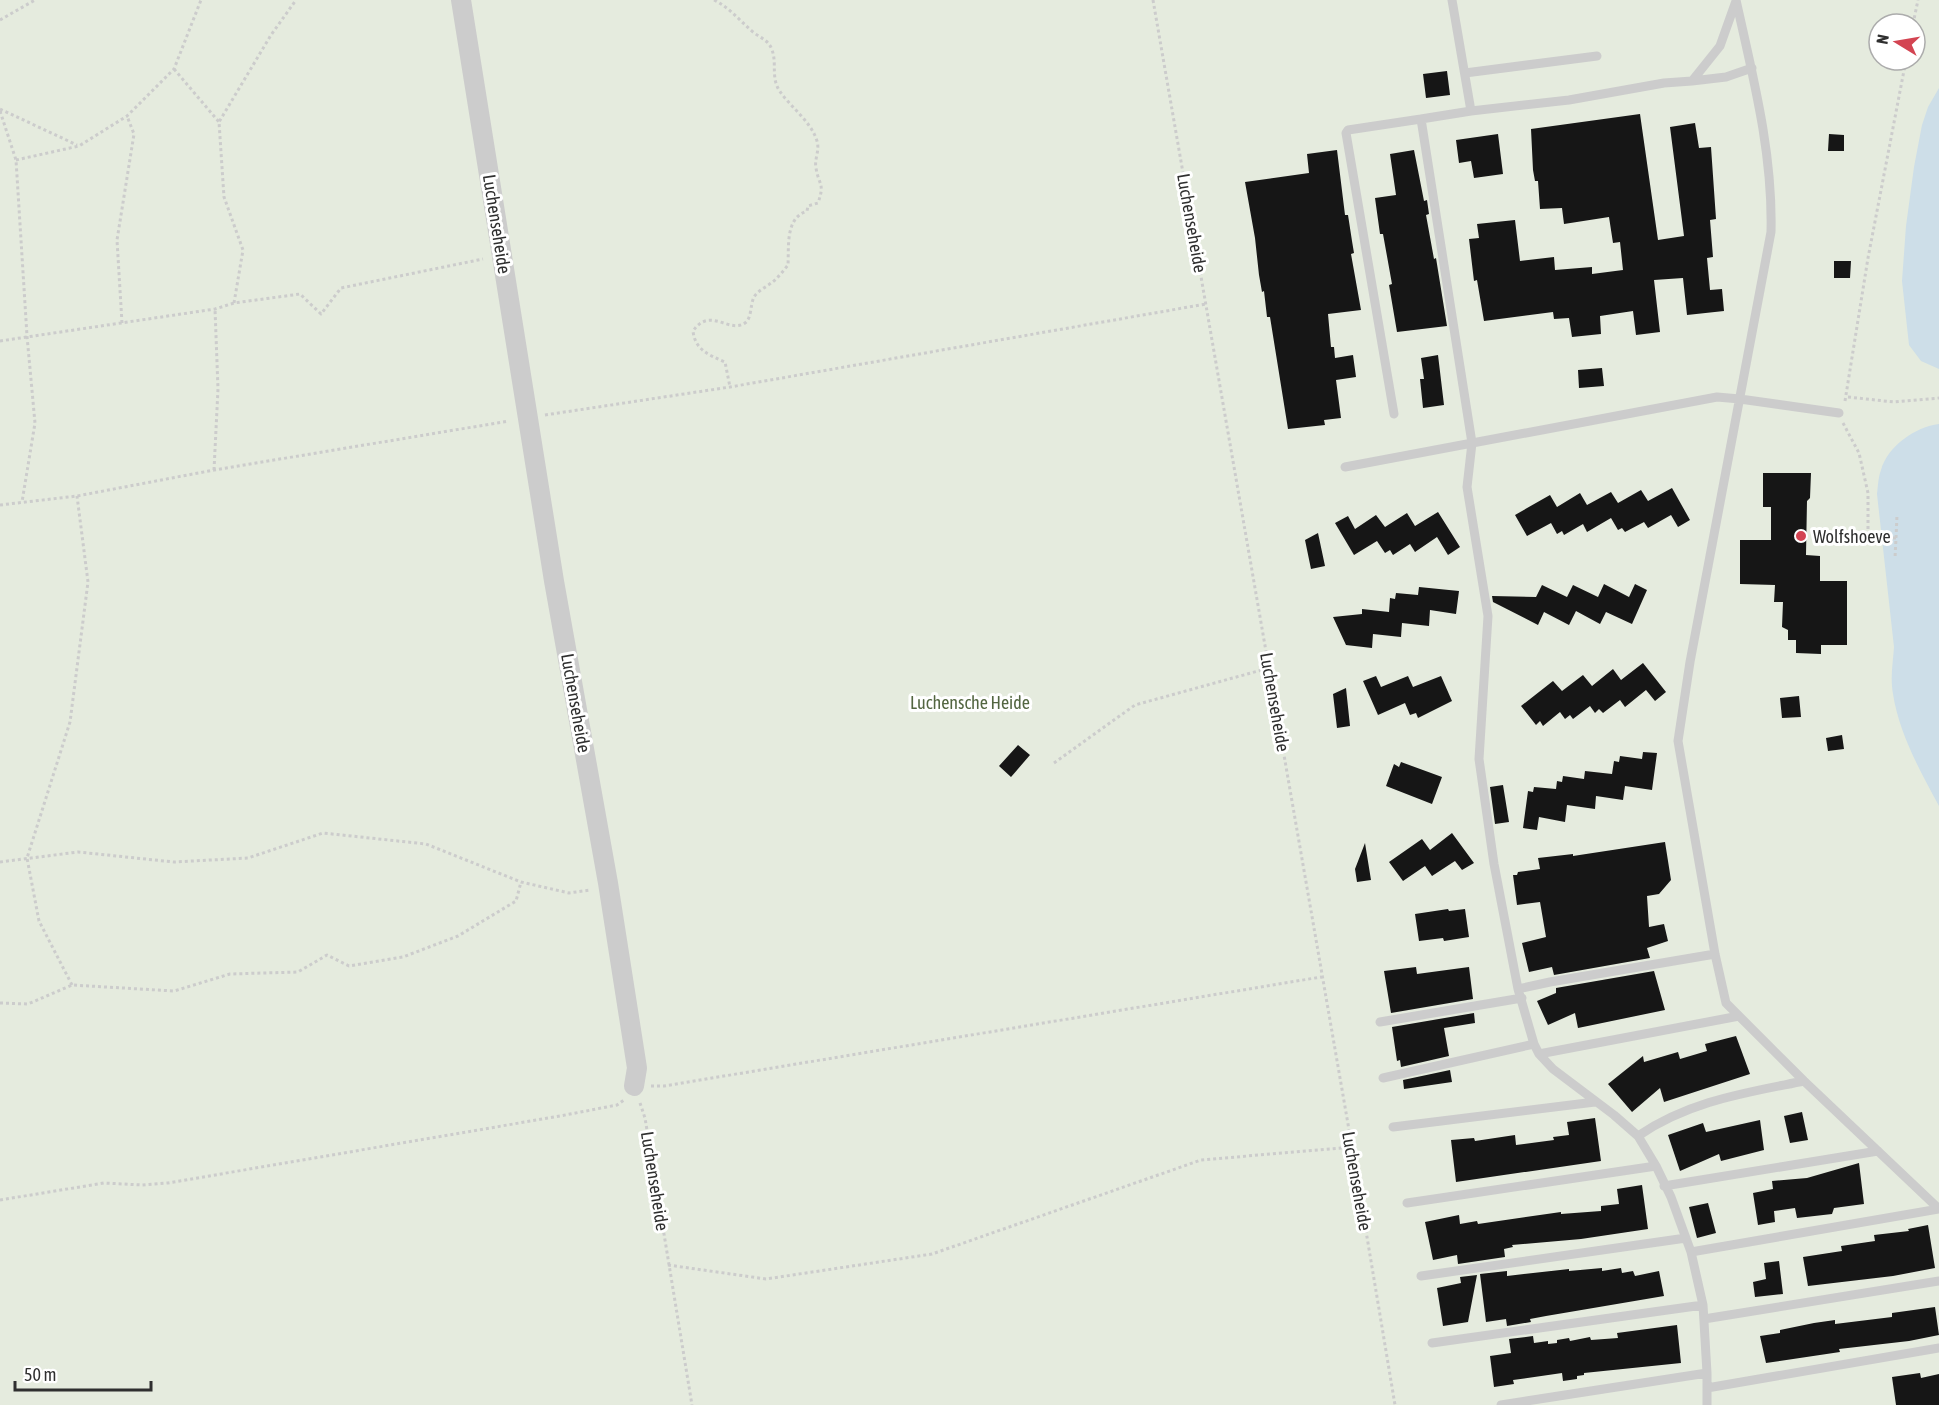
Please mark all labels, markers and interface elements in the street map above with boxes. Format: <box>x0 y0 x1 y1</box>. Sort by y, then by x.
north arrow <box>1867 12 1927 72</box>
text: N <box>1873 33 1892 45</box>
street label: Luchenseheide <box>1173 172 1211 274</box>
street label: Luchenseheide <box>479 173 515 275</box>
place label: Wolfshoeve <box>1813 526 1891 547</box>
marker: Wolfshoeve <box>1794 529 1808 543</box>
street label: Luchenseheide <box>1256 651 1294 753</box>
street label: Luchenseheide <box>557 652 595 754</box>
park label: Luchensche Heide <box>910 692 1030 713</box>
street label: Luchenseheide <box>637 1130 673 1232</box>
street label: Luchenseheide <box>1338 1130 1376 1232</box>
scale bar <box>15 1354 152 1392</box>
text: 50 m <box>24 1364 56 1385</box>

